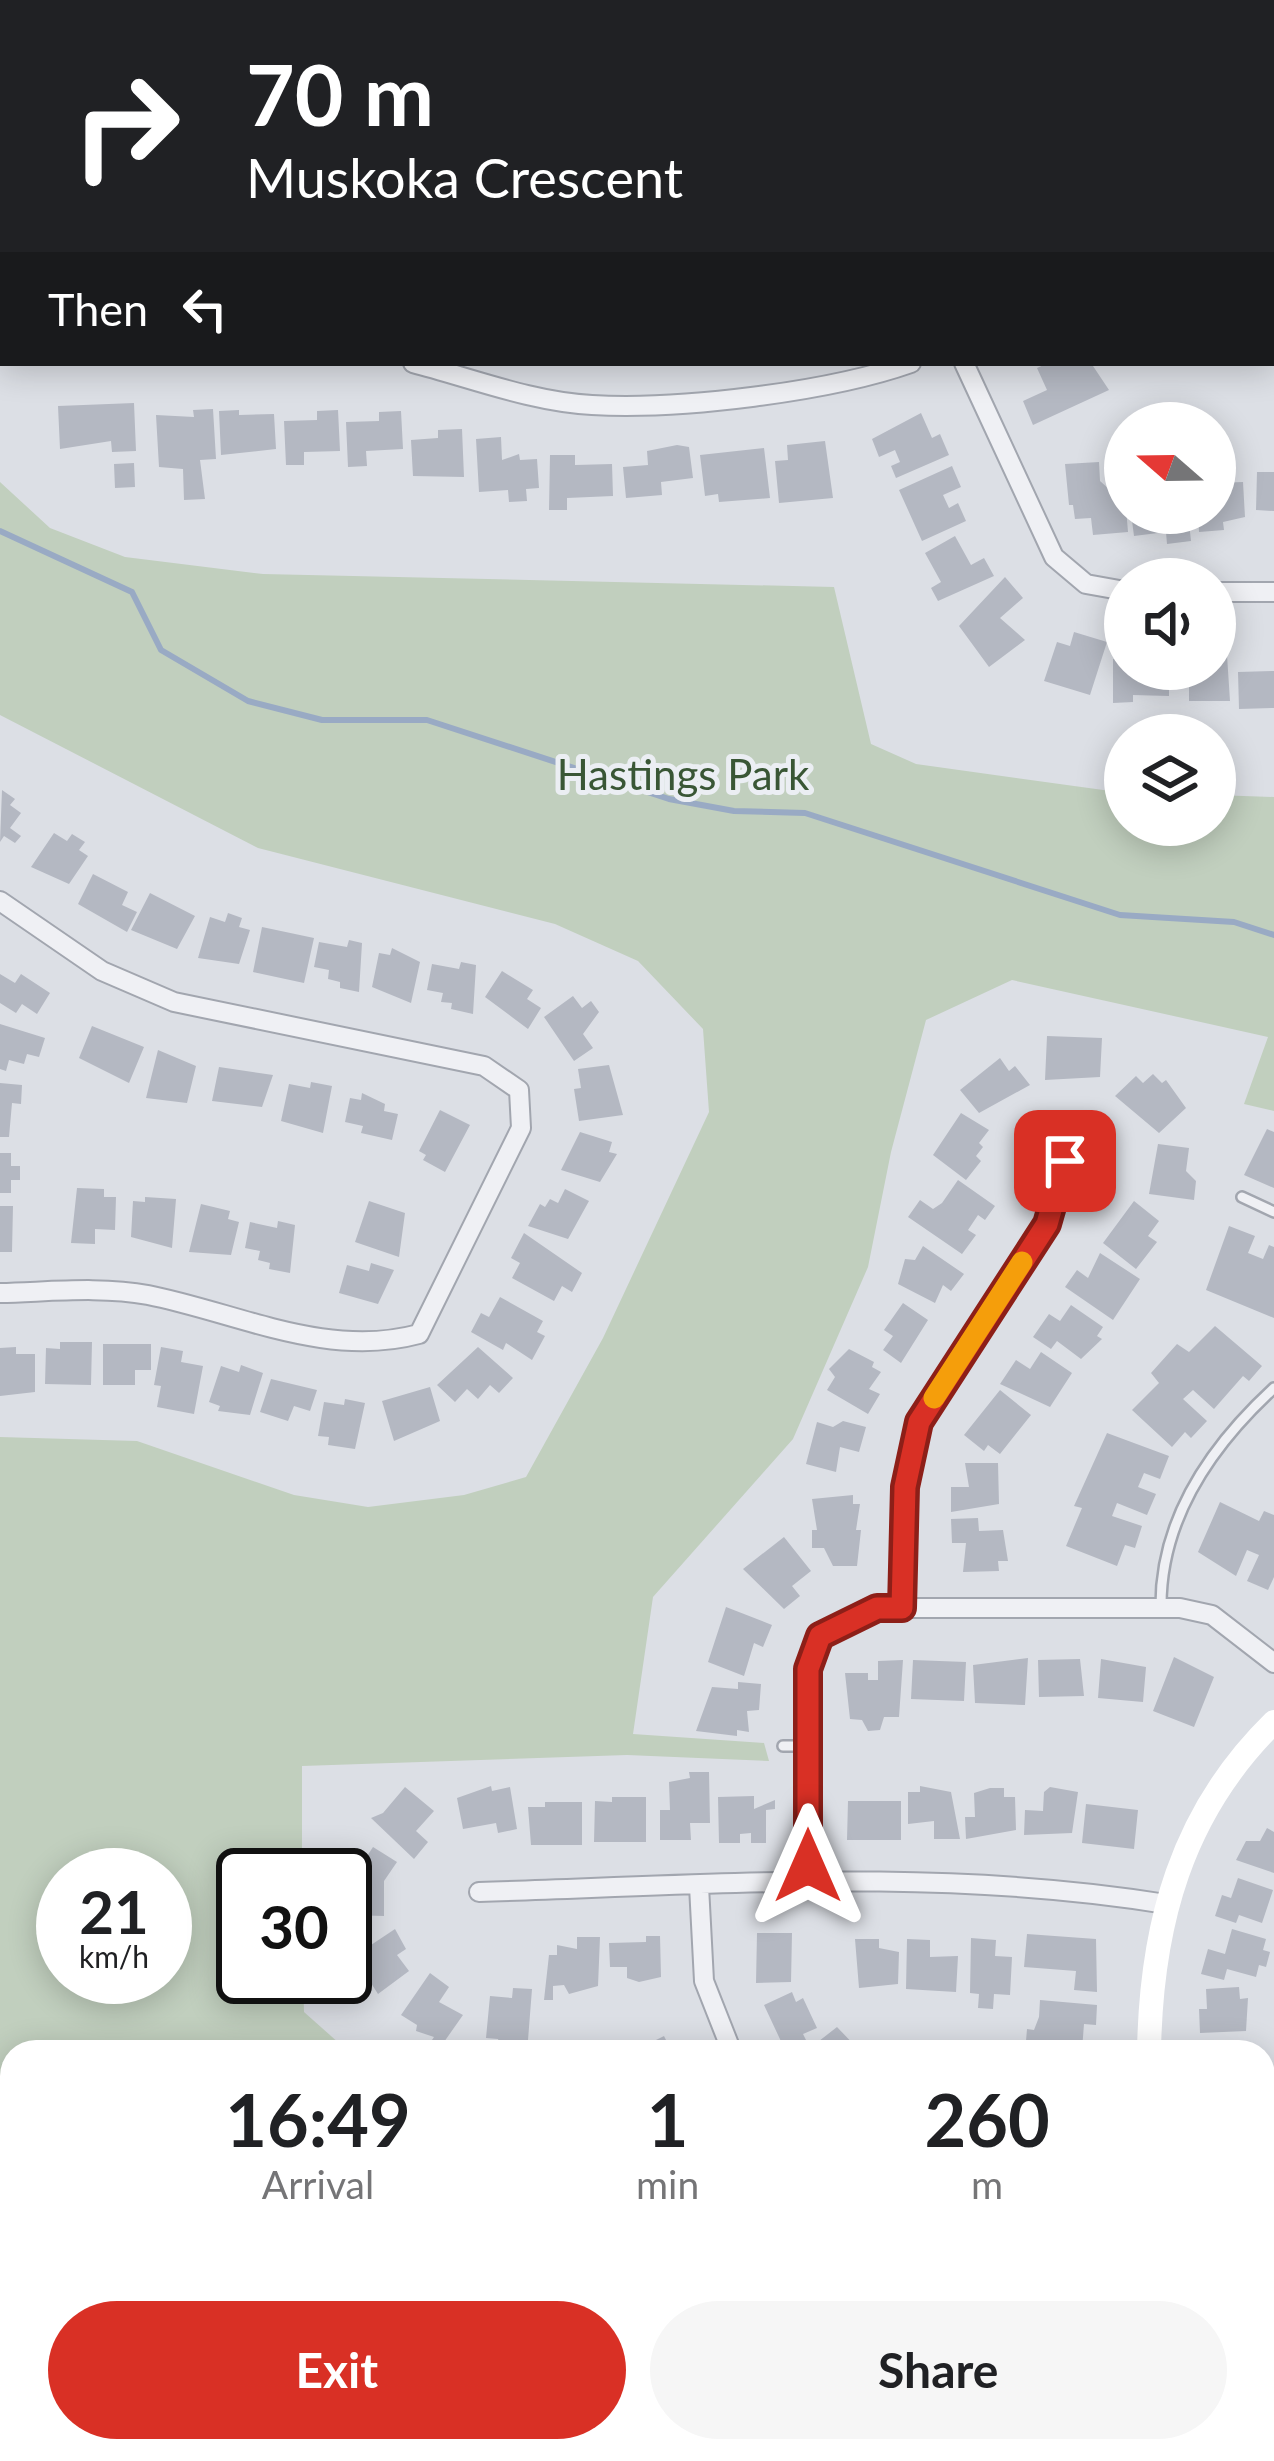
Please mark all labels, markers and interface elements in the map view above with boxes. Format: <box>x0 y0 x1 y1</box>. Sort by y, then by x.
text: 70 m <box>246 43 434 144</box>
icon: right <box>48 48 204 204</box>
text: Muskoka Crescent <box>246 145 683 210</box>
icon: left <box>172 276 238 342</box>
text: Then <box>48 282 148 336</box>
north arrow <box>1104 402 1236 534</box>
map controls <box>1104 402 1236 846</box>
button: sound <box>1104 558 1236 690</box>
button: layers <box>1104 714 1236 846</box>
park label: Hastings Park <box>557 749 810 799</box>
pin <box>1014 1110 1116 1212</box>
icon: arrive <box>1032 1128 1098 1194</box>
position arrow <box>745 1803 871 1929</box>
speed limit sign: 30 <box>216 1848 372 2004</box>
text: 21 <box>79 1875 149 1947</box>
text: km/h <box>79 1938 149 1974</box>
text: 16:49 <box>225 2076 411 2162</box>
text: 1 <box>647 2076 689 2162</box>
text: 260 <box>924 2076 1050 2162</box>
text: Arrival <box>262 2161 374 2207</box>
text: min <box>636 2161 699 2207</box>
text: m <box>971 2161 1003 2207</box>
button: Exit <box>48 2301 626 2439</box>
button: Share <box>650 2301 1227 2439</box>

